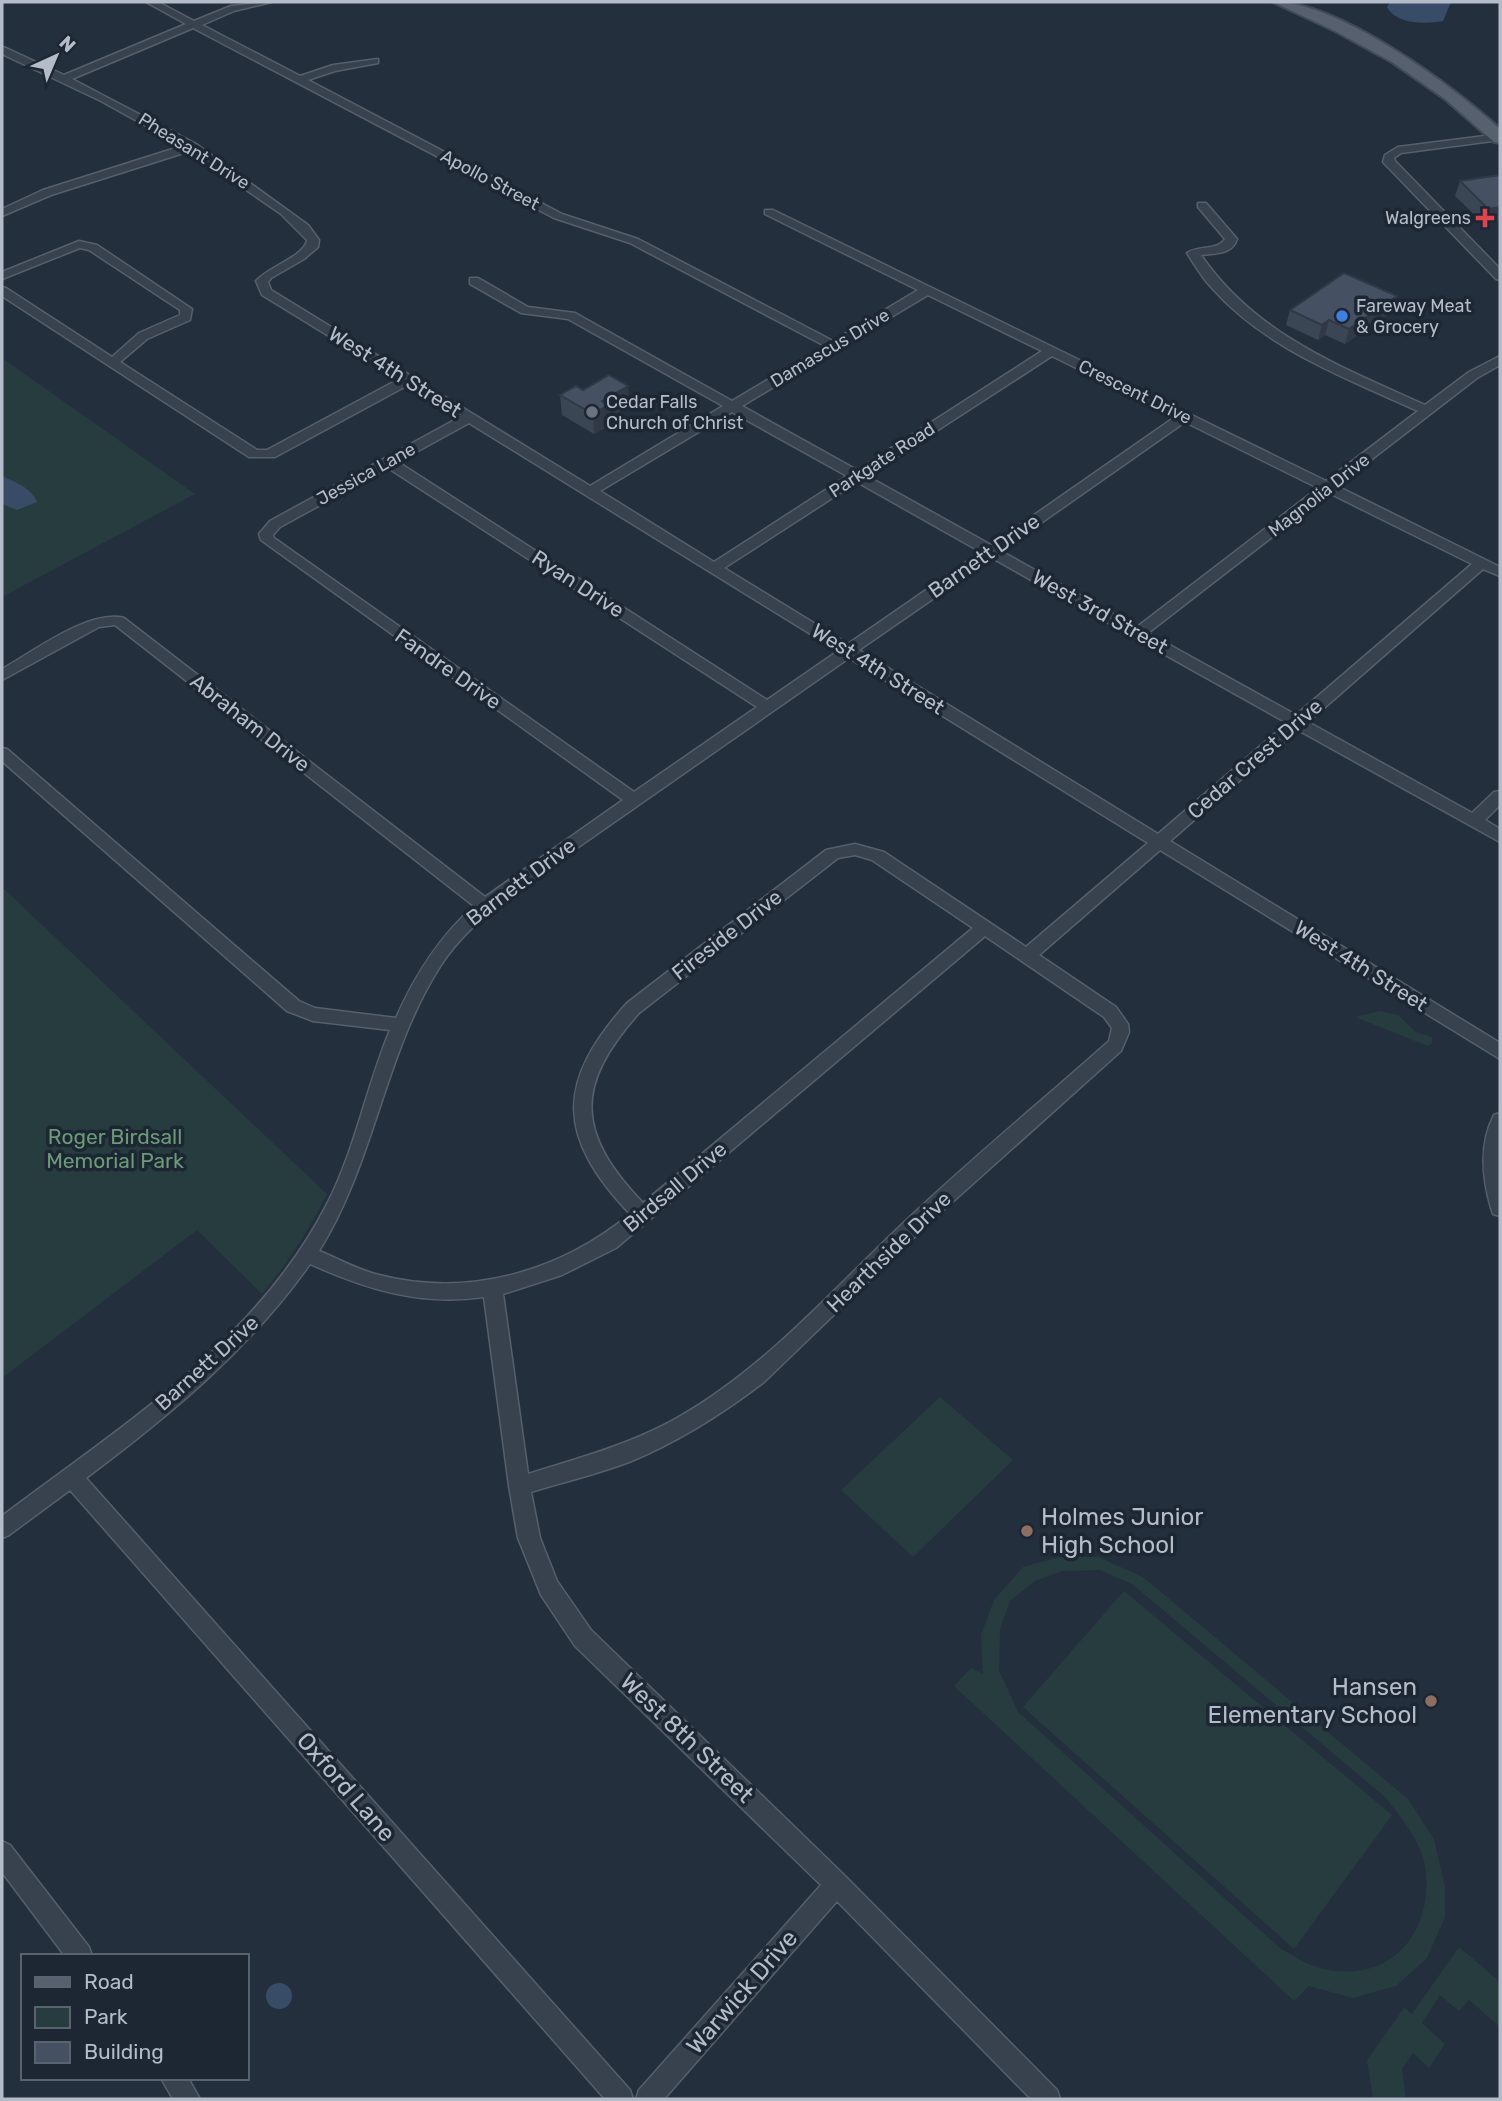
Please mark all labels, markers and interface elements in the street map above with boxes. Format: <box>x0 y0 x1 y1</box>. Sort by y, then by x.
north arrow <box>21 21 91 91</box>
text: N <box>55 31 80 57</box>
street label: Pheasant Drive <box>134 108 254 194</box>
street label: Apollo Street <box>437 145 543 215</box>
place label: Walgreens <box>1385 207 1471 229</box>
marker: Walgreens <box>1477 210 1493 226</box>
place label: Fareway Meat & Grocery <box>1356 295 1471 338</box>
street label: Damascus Drive <box>766 304 894 392</box>
marker: Fareway Meat & Grocery <box>1334 308 1350 324</box>
street label: West 4th Street <box>324 321 466 422</box>
street label: Crescent Drive <box>1075 355 1195 429</box>
place label: Cedar Falls Church of Christ <box>606 391 743 434</box>
marker: Cedar Falls Church of Christ <box>584 404 600 420</box>
street label: Parkgate Road <box>825 418 939 502</box>
street label: Jessica Lane <box>313 438 419 510</box>
street label: Magnolia Drive <box>1264 449 1374 541</box>
street label: Barnett Drive <box>923 508 1044 603</box>
street label: Ryan Drive <box>527 545 629 623</box>
street label: West 3rd Street <box>1028 564 1172 659</box>
street label: West 4th Street <box>807 618 949 719</box>
street label: Fandre Drive <box>390 623 506 714</box>
street label: Abraham Drive <box>186 668 315 777</box>
street label: Cedar Crest Drive <box>1182 693 1327 824</box>
street label: Barnett Drive <box>461 832 580 931</box>
street label: Fireside Drive <box>667 884 787 985</box>
street label: West 4th Street <box>1290 915 1432 1016</box>
park label: Roger Birdsall Memorial Park <box>46 1124 184 1173</box>
street label: Birdsall Drive <box>618 1136 732 1237</box>
street label: Hearthside Drive <box>821 1186 956 1317</box>
street label: Barnett Drive <box>150 1310 263 1415</box>
place label: Holmes Junior High School <box>1041 1503 1203 1559</box>
marker: Holmes Junior High School <box>1019 1523 1035 1539</box>
street label: West 8th Street <box>615 1667 759 1809</box>
place label: Hansen Elementary School <box>1208 1673 1417 1729</box>
marker: Hansen Elementary School <box>1423 1693 1439 1709</box>
street label: Oxford Lane <box>291 1727 401 1847</box>
street label: Warwick Drive <box>681 1924 803 2060</box>
legend <box>21 1954 248 2080</box>
text: Road <box>84 1969 134 1994</box>
text: Park <box>84 2004 128 2029</box>
text: Building <box>84 2039 164 2064</box>

